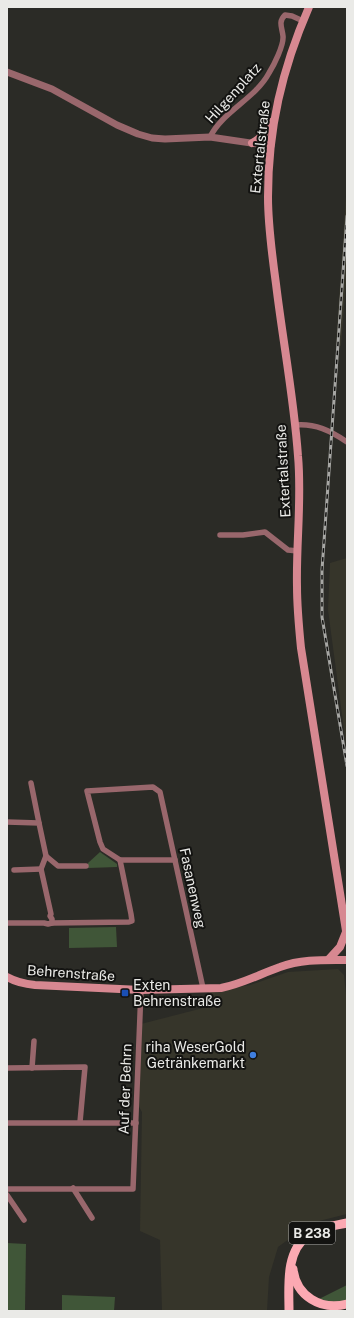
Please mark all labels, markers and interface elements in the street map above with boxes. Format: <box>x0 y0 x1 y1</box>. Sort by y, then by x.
street label: Hilgenplatz <box>202 59 264 126</box>
street label: Extertalstraße <box>247 100 273 194</box>
street label: Extertalstraße <box>273 424 293 518</box>
street label: Fasanenweg <box>177 846 209 930</box>
street label: Behrenstraße <box>26 962 116 984</box>
place label: Exten Behrenstraße <box>133 977 221 1009</box>
marker: Exten Behrenstraße <box>120 988 130 998</box>
place label: riha WeserGold Getränkemarkt <box>146 1039 245 1071</box>
street label: Auf der Behrn <box>115 1043 135 1135</box>
marker: riha WeserGold Getränkemarkt <box>248 1050 258 1060</box>
road number: B 238 <box>289 1222 335 1244</box>

